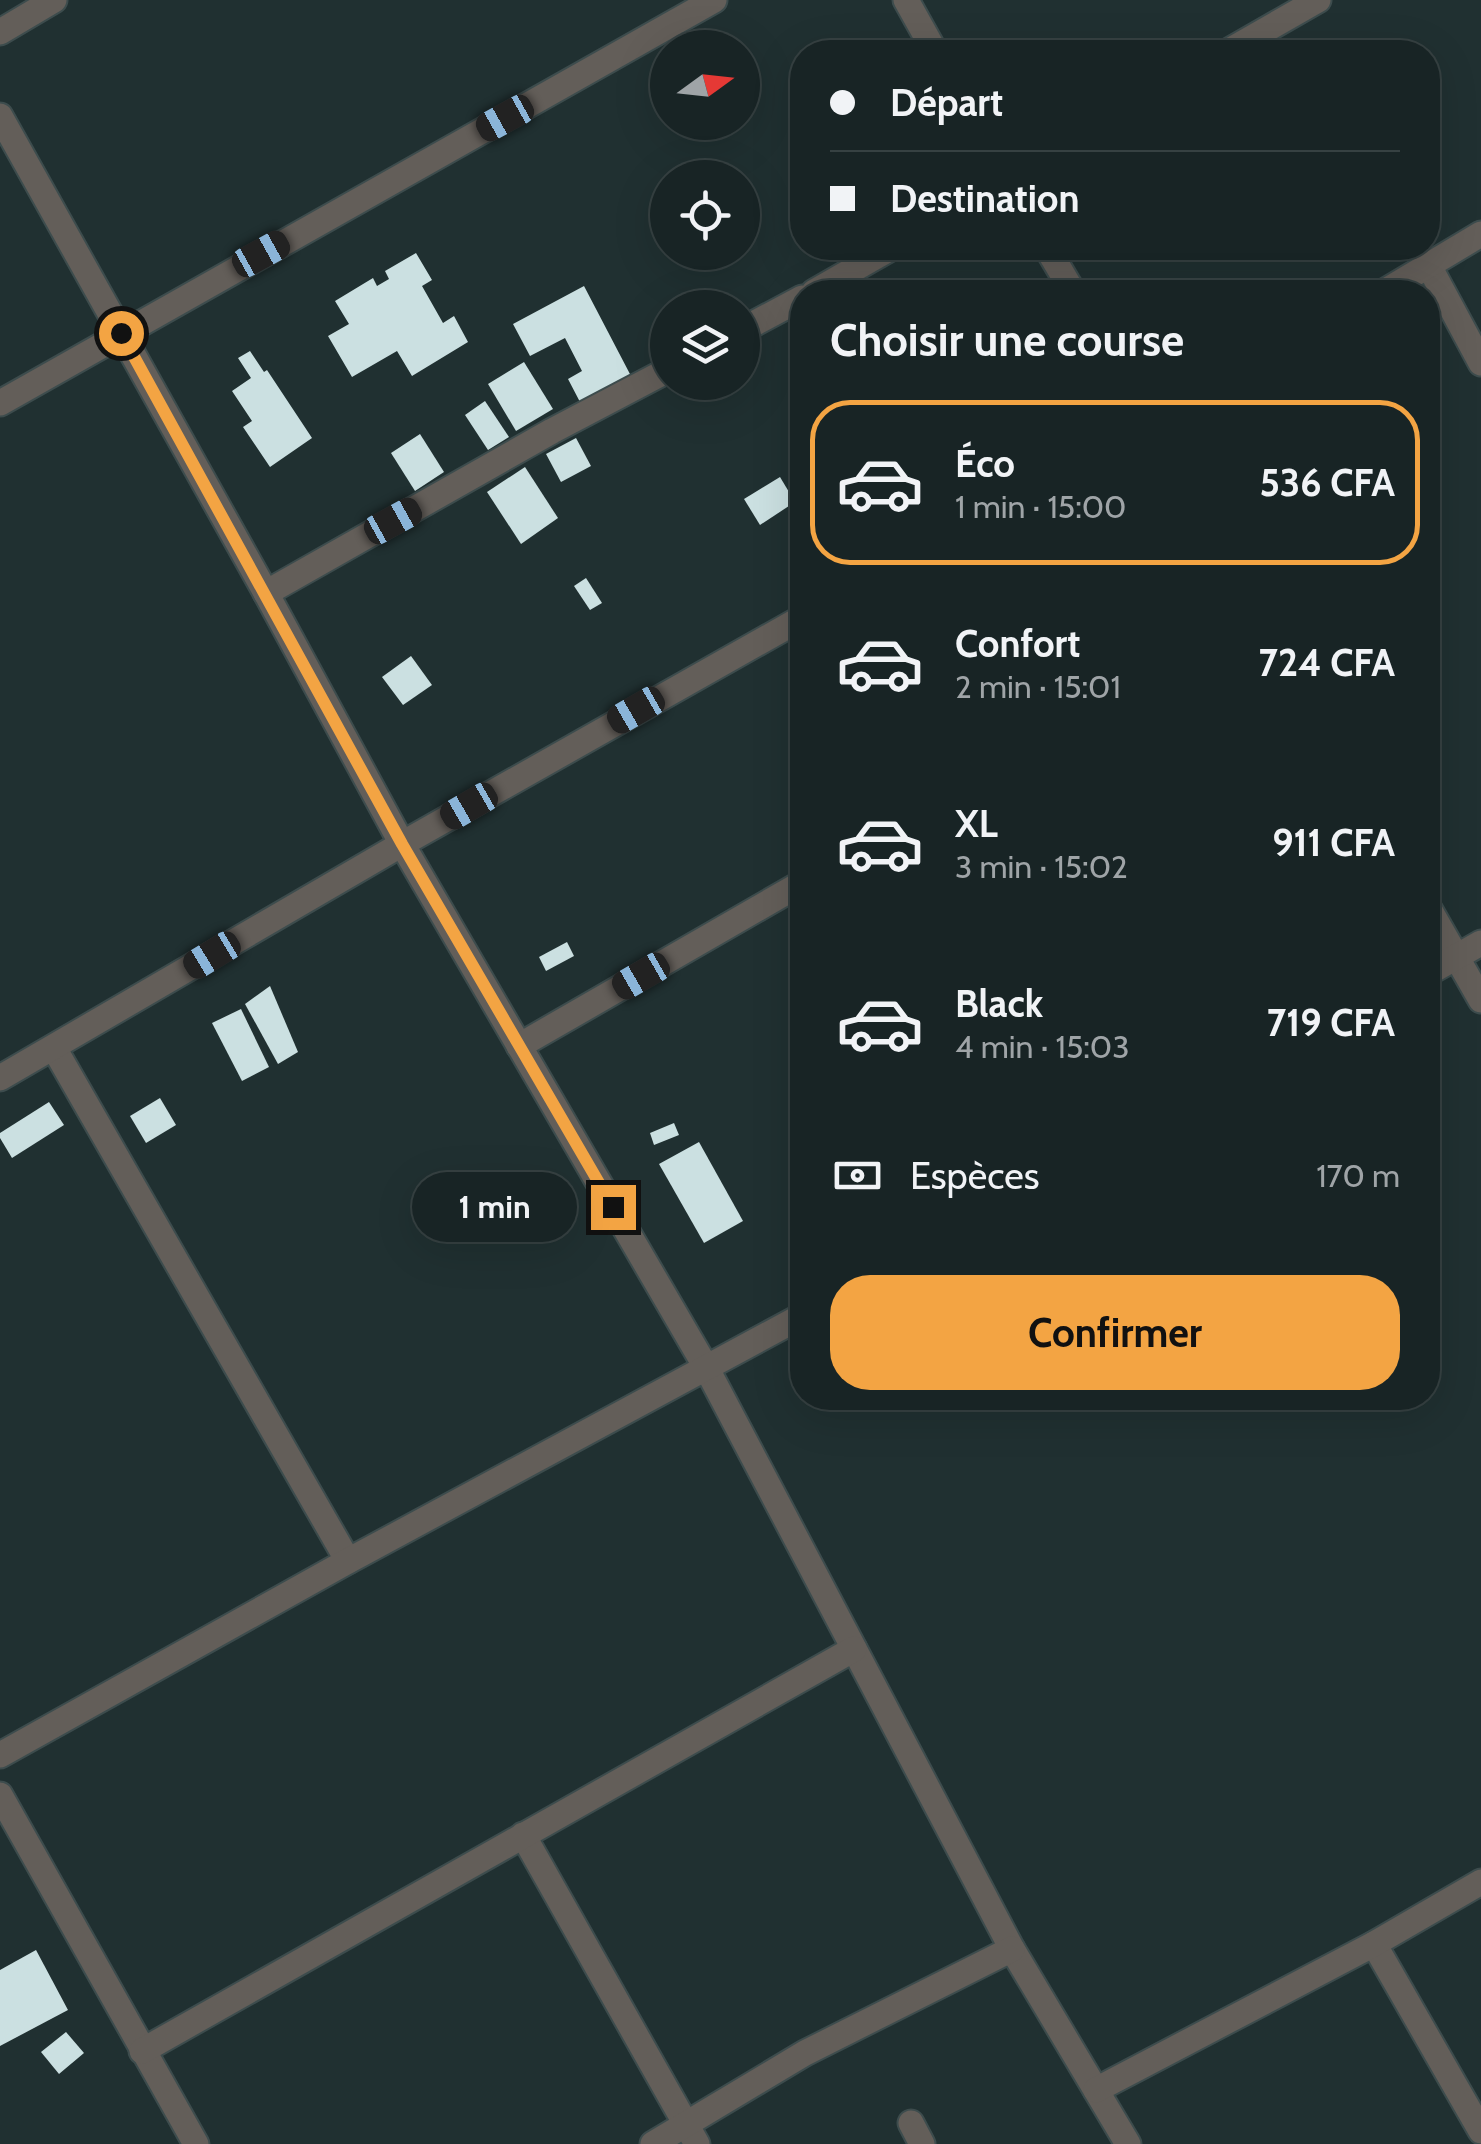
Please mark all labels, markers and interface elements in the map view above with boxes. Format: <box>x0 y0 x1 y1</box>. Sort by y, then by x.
north arrow <box>650 30 760 140</box>
map controls <box>650 30 760 400</box>
text: Départ <box>890 79 1003 126</box>
car <box>471 90 539 146</box>
button: locate <box>650 160 760 270</box>
text: Destination <box>890 175 1079 222</box>
car <box>227 226 295 282</box>
button: layers <box>650 290 760 400</box>
route start <box>99 311 144 356</box>
text: Choisir une course <box>830 313 1184 367</box>
icon: car <box>835 438 925 528</box>
text: Éco <box>955 440 1015 487</box>
text: 536 CFA <box>1259 459 1395 506</box>
text: 1 min · 15:00 <box>955 487 1126 526</box>
car <box>359 493 427 549</box>
icon: car <box>835 618 925 708</box>
text: Confort <box>955 620 1080 667</box>
text: 724 CFA <box>1259 639 1395 686</box>
text: 2 min · 15:01 <box>955 667 1121 706</box>
car <box>603 682 669 738</box>
car <box>436 778 502 834</box>
icon: car <box>835 798 925 888</box>
text: XL <box>955 800 998 847</box>
text: 911 CFA <box>1272 819 1395 866</box>
text: 3 min · 15:02 <box>955 847 1128 886</box>
car <box>179 927 245 983</box>
car <box>608 948 674 1004</box>
icon: car <box>835 978 925 1068</box>
text: Black <box>955 980 1043 1027</box>
text: 719 CFA <box>1267 999 1395 1046</box>
text: 4 min · 15:03 <box>955 1027 1130 1066</box>
icon: cash <box>830 1148 885 1203</box>
text: Espèces <box>910 1152 1039 1199</box>
text: 170 m <box>1316 1156 1400 1195</box>
callout: 1 min <box>413 1172 578 1242</box>
route end <box>591 1185 636 1230</box>
text: 1 min <box>458 1187 531 1226</box>
button: Confirmer <box>830 1275 1400 1390</box>

